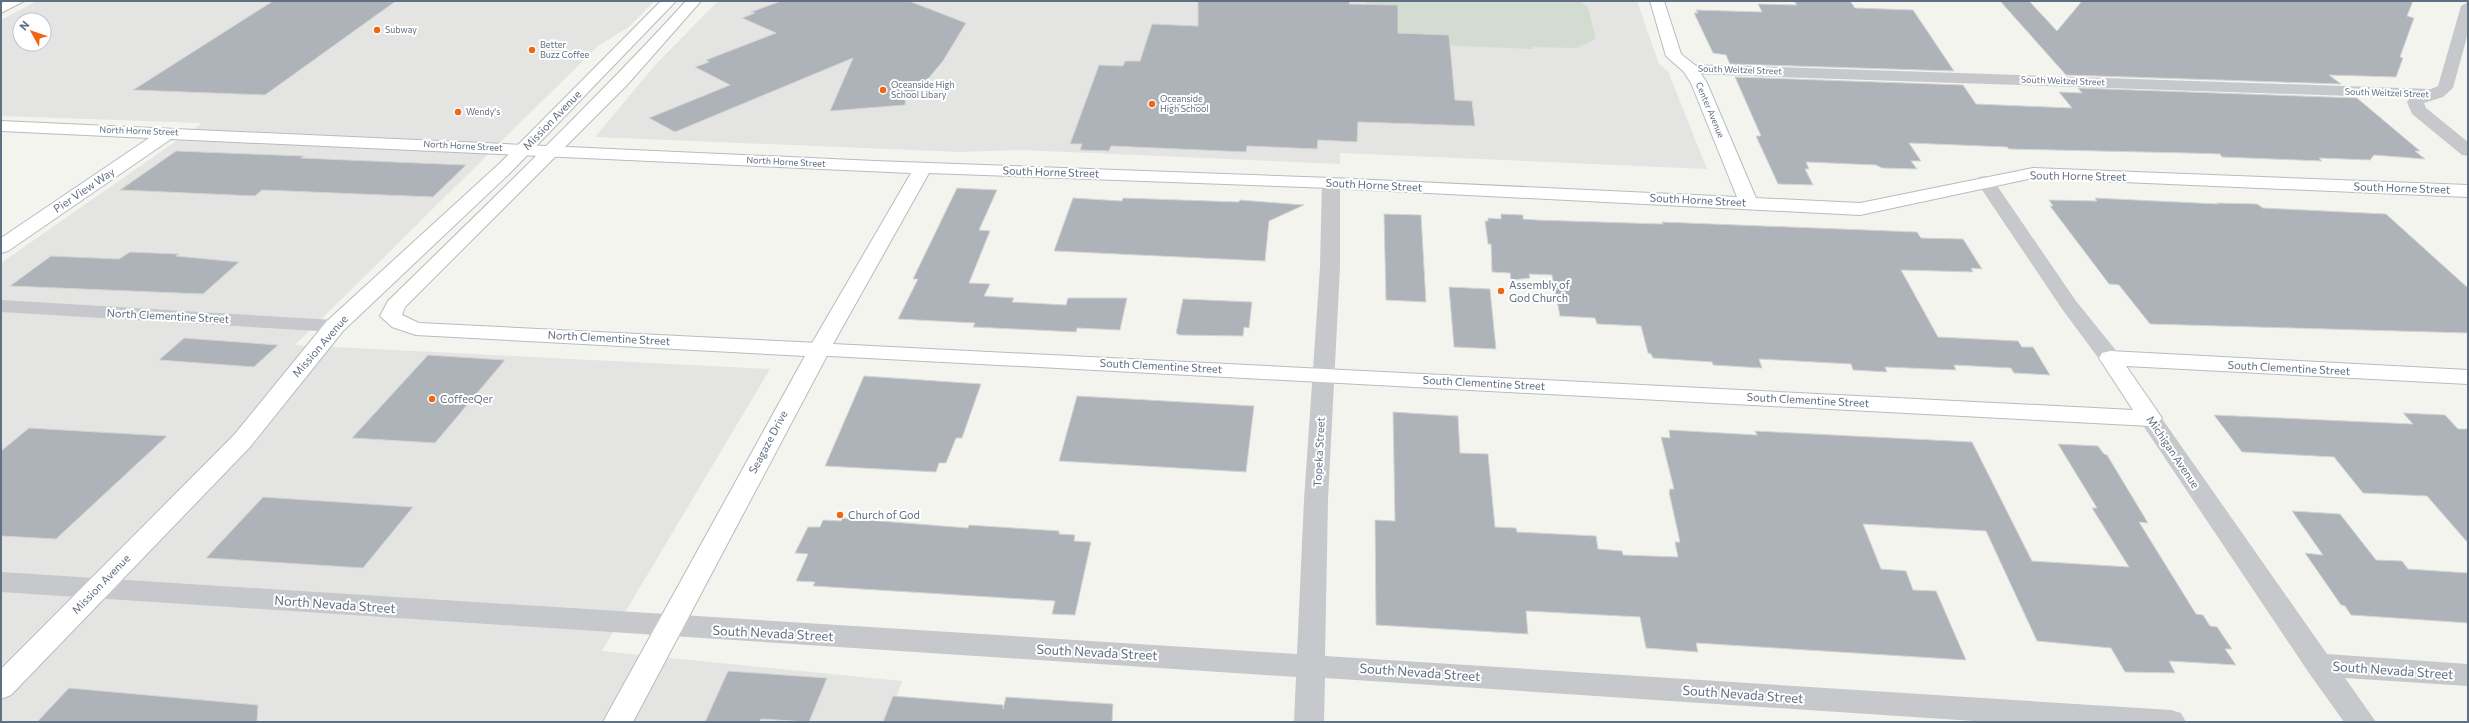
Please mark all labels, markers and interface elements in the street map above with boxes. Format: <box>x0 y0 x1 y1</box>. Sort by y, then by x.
north arrow <box>12 12 52 52</box>
text: N <box>16 18 32 33</box>
place label: Subway <box>385 24 417 35</box>
marker: Subway <box>372 25 382 35</box>
place label: Better Buzz Coffee <box>540 39 589 60</box>
marker: Better Buzz Coffee <box>527 45 537 55</box>
street label: South Weitzel Street <box>1698 63 1783 76</box>
street label: South Weitzel Street <box>2021 74 2106 87</box>
place label: Oceanside High School Libary <box>891 79 955 100</box>
street label: Center Avenue <box>1694 80 1727 140</box>
marker: Oceanside High School Libary <box>878 85 888 95</box>
street label: South Weitzel Street <box>2345 86 2430 99</box>
street label: Mission Avenue <box>520 87 583 152</box>
place label: Oceanside High School <box>1160 93 1209 114</box>
marker: Oceanside High School <box>1147 99 1157 109</box>
place label: Wendy's <box>466 106 500 117</box>
marker: Wendy's <box>453 107 463 117</box>
street label: North Horne Street <box>99 124 179 137</box>
street label: North Horne Street <box>423 138 503 153</box>
street label: North Horne Street <box>746 154 826 169</box>
street label: South Horne Street <box>1003 163 1100 180</box>
street label: Pier View Way <box>51 164 117 215</box>
street label: South Horne Street <box>2030 168 2127 183</box>
street label: South Horne Street <box>1325 175 1423 194</box>
street label: South Horne Street <box>2354 179 2451 196</box>
street label: South Horne Street <box>1649 190 1747 209</box>
place label: Assembly of God Church <box>1509 278 1571 304</box>
marker: Assembly of God Church <box>1496 286 1506 296</box>
street label: North Clementine Street <box>106 306 230 325</box>
street label: Mission Avenue <box>289 312 350 379</box>
street label: North Clementine Street <box>547 328 671 347</box>
street label: South Clementine Street <box>1099 356 1223 375</box>
street label: South Clementine Street <box>2227 358 2351 377</box>
street label: South Clementine Street <box>1422 373 1546 392</box>
street label: South Clementine Street <box>1746 390 1870 409</box>
place label: CoffeeQer <box>440 392 494 405</box>
marker: CoffeeQer <box>427 394 437 404</box>
street label: Seagaze Drive <box>745 408 790 476</box>
street label: Michigan Avenue <box>2144 413 2203 491</box>
street label: Topeka Street <box>1310 416 1327 487</box>
place label: Church of God <box>848 508 920 521</box>
marker: Church of God <box>835 510 845 520</box>
street label: Mission Avenue <box>69 551 132 616</box>
street label: North Nevada Street <box>274 592 396 616</box>
street label: South Nevada Street <box>712 622 834 644</box>
street label: South Nevada Street <box>1036 641 1158 663</box>
street label: South Nevada Street <box>2332 658 2454 682</box>
street label: South Nevada Street <box>1359 660 1481 684</box>
street label: South Nevada Street <box>1682 682 1804 706</box>

